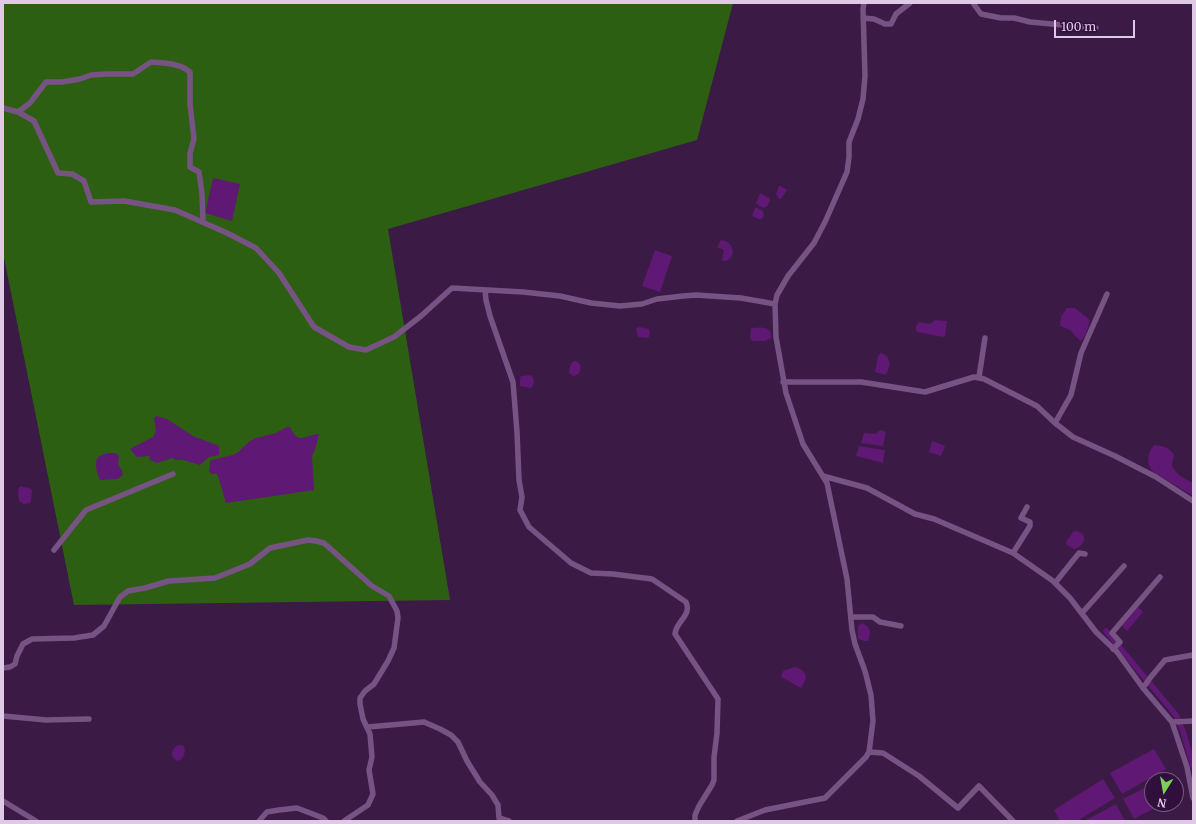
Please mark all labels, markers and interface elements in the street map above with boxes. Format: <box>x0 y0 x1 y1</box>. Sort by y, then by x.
scale bar <box>1056 12 1137 38</box>
text: 100 m <box>1061 19 1096 34</box>
north arrow <box>1144 772 1184 812</box>
text: N <box>1156 795 1168 811</box>

